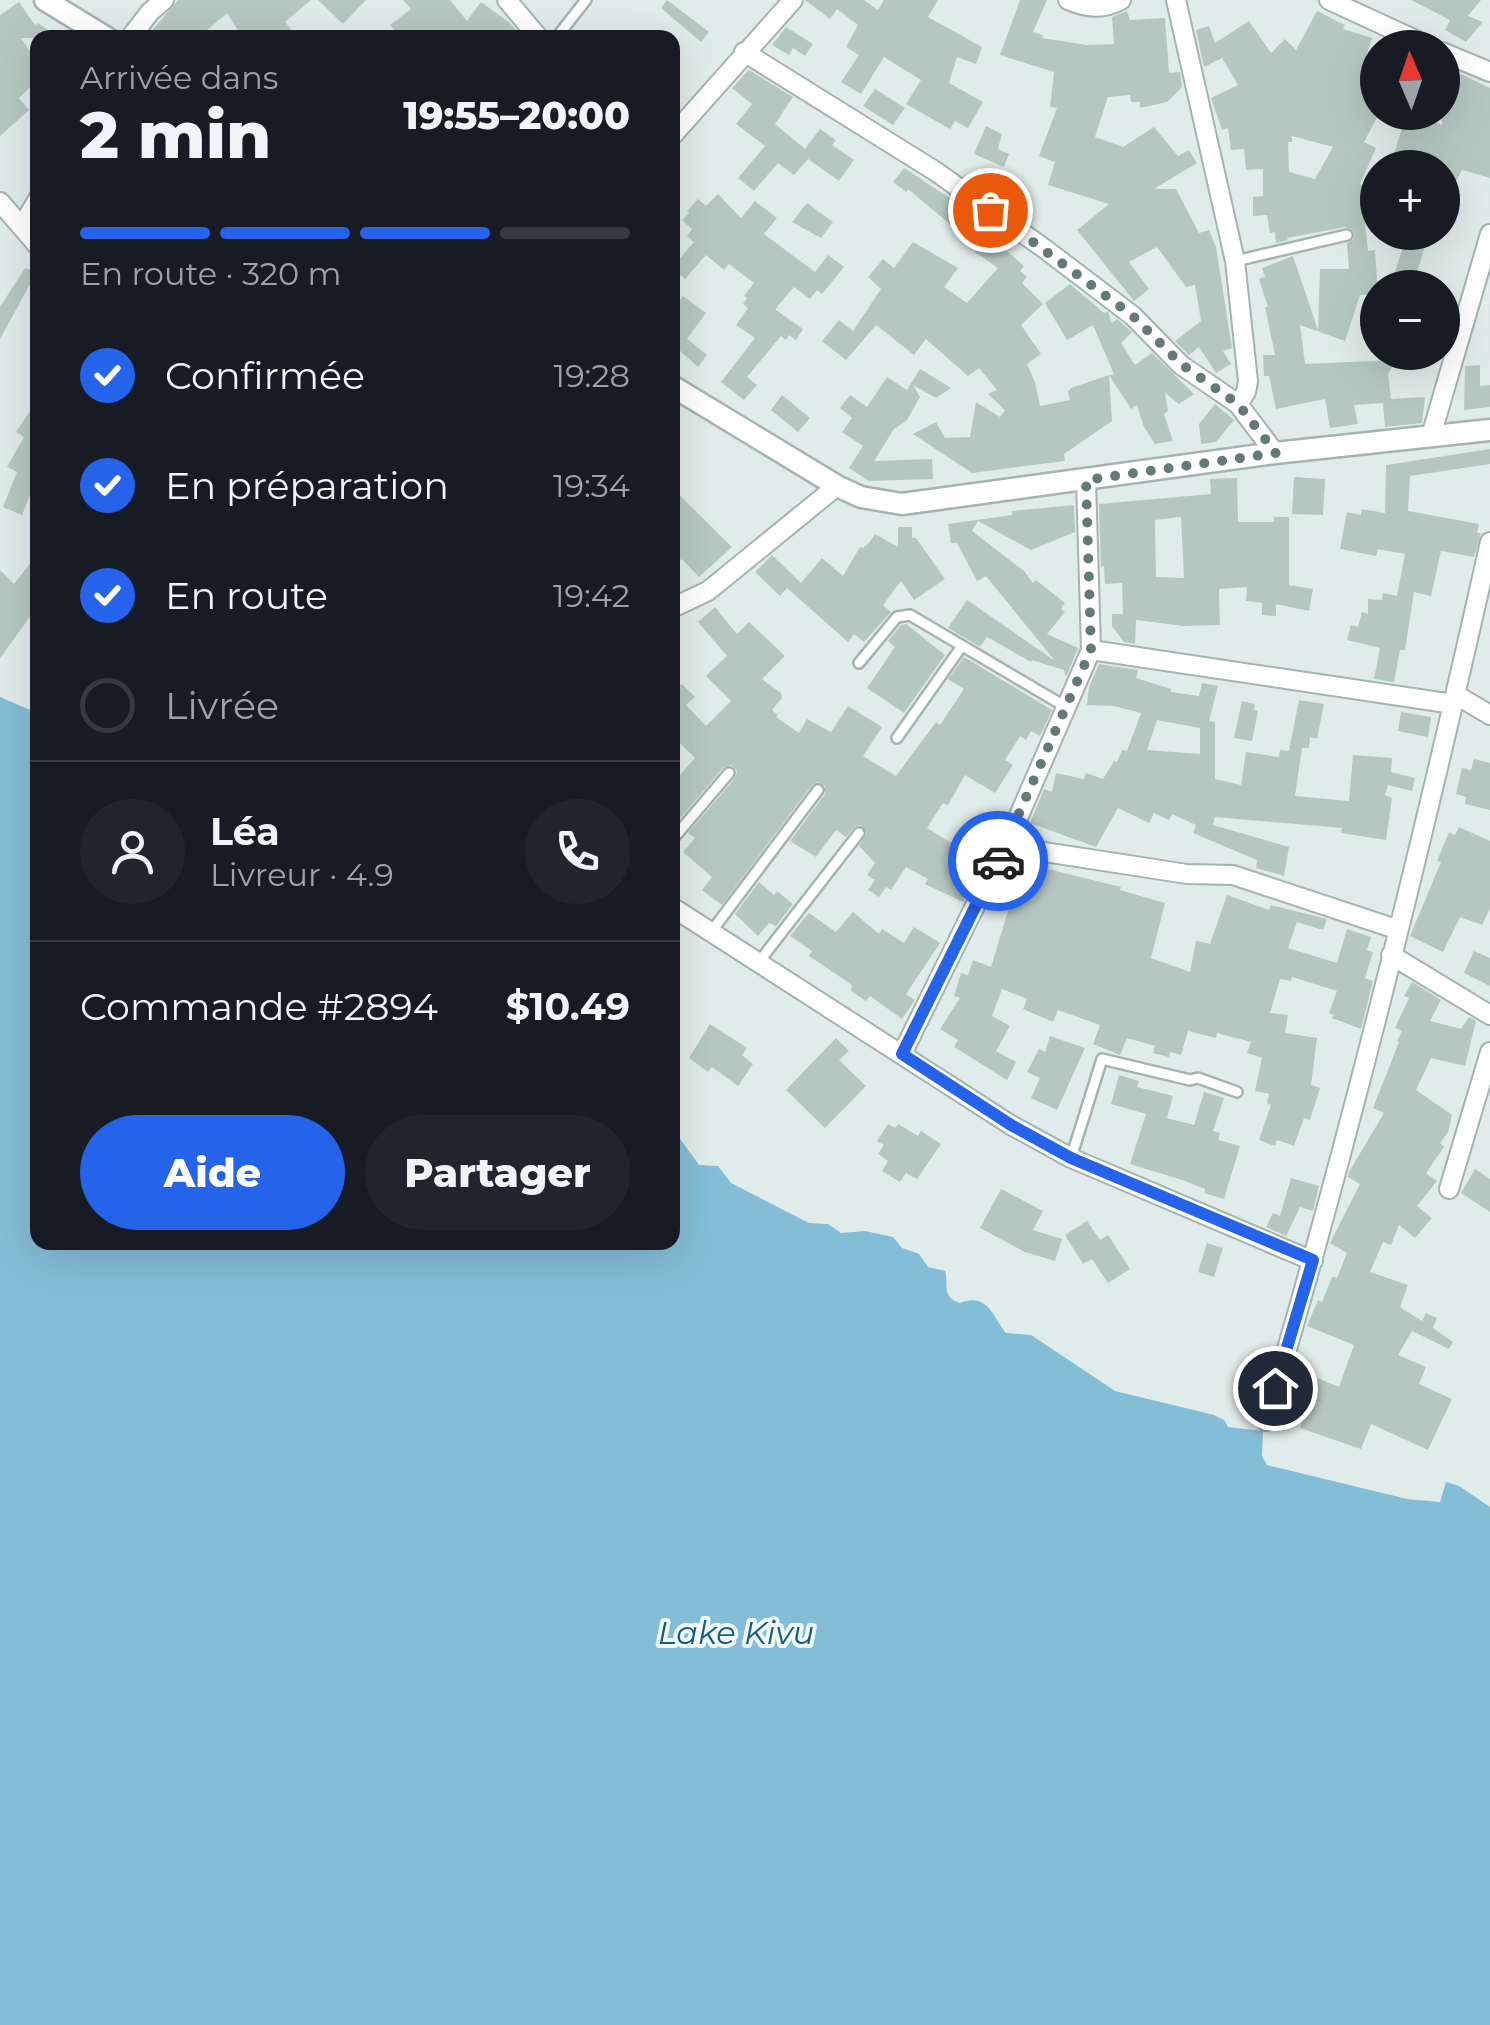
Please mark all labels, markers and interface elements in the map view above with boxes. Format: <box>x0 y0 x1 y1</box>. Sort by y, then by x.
north arrow <box>1360 30 1460 130</box>
map controls <box>1360 30 1460 370</box>
text: Arrivée dans <box>80 58 278 97</box>
text: 19:55–20:00 <box>403 92 630 139</box>
text: 2 min <box>80 95 271 174</box>
button: + <box>1360 150 1460 250</box>
pin <box>948 168 1033 253</box>
icon: bag <box>963 183 1018 238</box>
text: En route · 320 m <box>80 254 341 293</box>
button: − <box>1360 270 1460 370</box>
icon: check <box>80 348 135 403</box>
text: Confirmée <box>165 352 365 399</box>
text: 19:28 <box>554 356 630 395</box>
icon: check <box>80 458 135 513</box>
text: En préparation <box>165 462 449 509</box>
text: 19:34 <box>553 466 630 505</box>
icon: check <box>80 568 135 623</box>
text: En route <box>165 572 328 619</box>
text: 19:42 <box>553 576 630 615</box>
text: Livrée <box>165 682 279 729</box>
button: person <box>80 799 185 904</box>
button: phone <box>525 799 630 904</box>
text: Léa <box>210 808 280 855</box>
courier <box>948 811 1048 911</box>
icon: car <box>971 834 1026 889</box>
text: Livreur · 4.9 <box>210 855 394 894</box>
text: Commande #2894 <box>80 983 438 1030</box>
text: $10.49 <box>506 983 630 1030</box>
button: Aide <box>80 1115 345 1230</box>
button: Partager <box>365 1115 630 1230</box>
pin <box>1233 1346 1318 1431</box>
icon: home <box>1248 1361 1303 1416</box>
water label: Lake Kivu <box>658 1613 814 1652</box>

